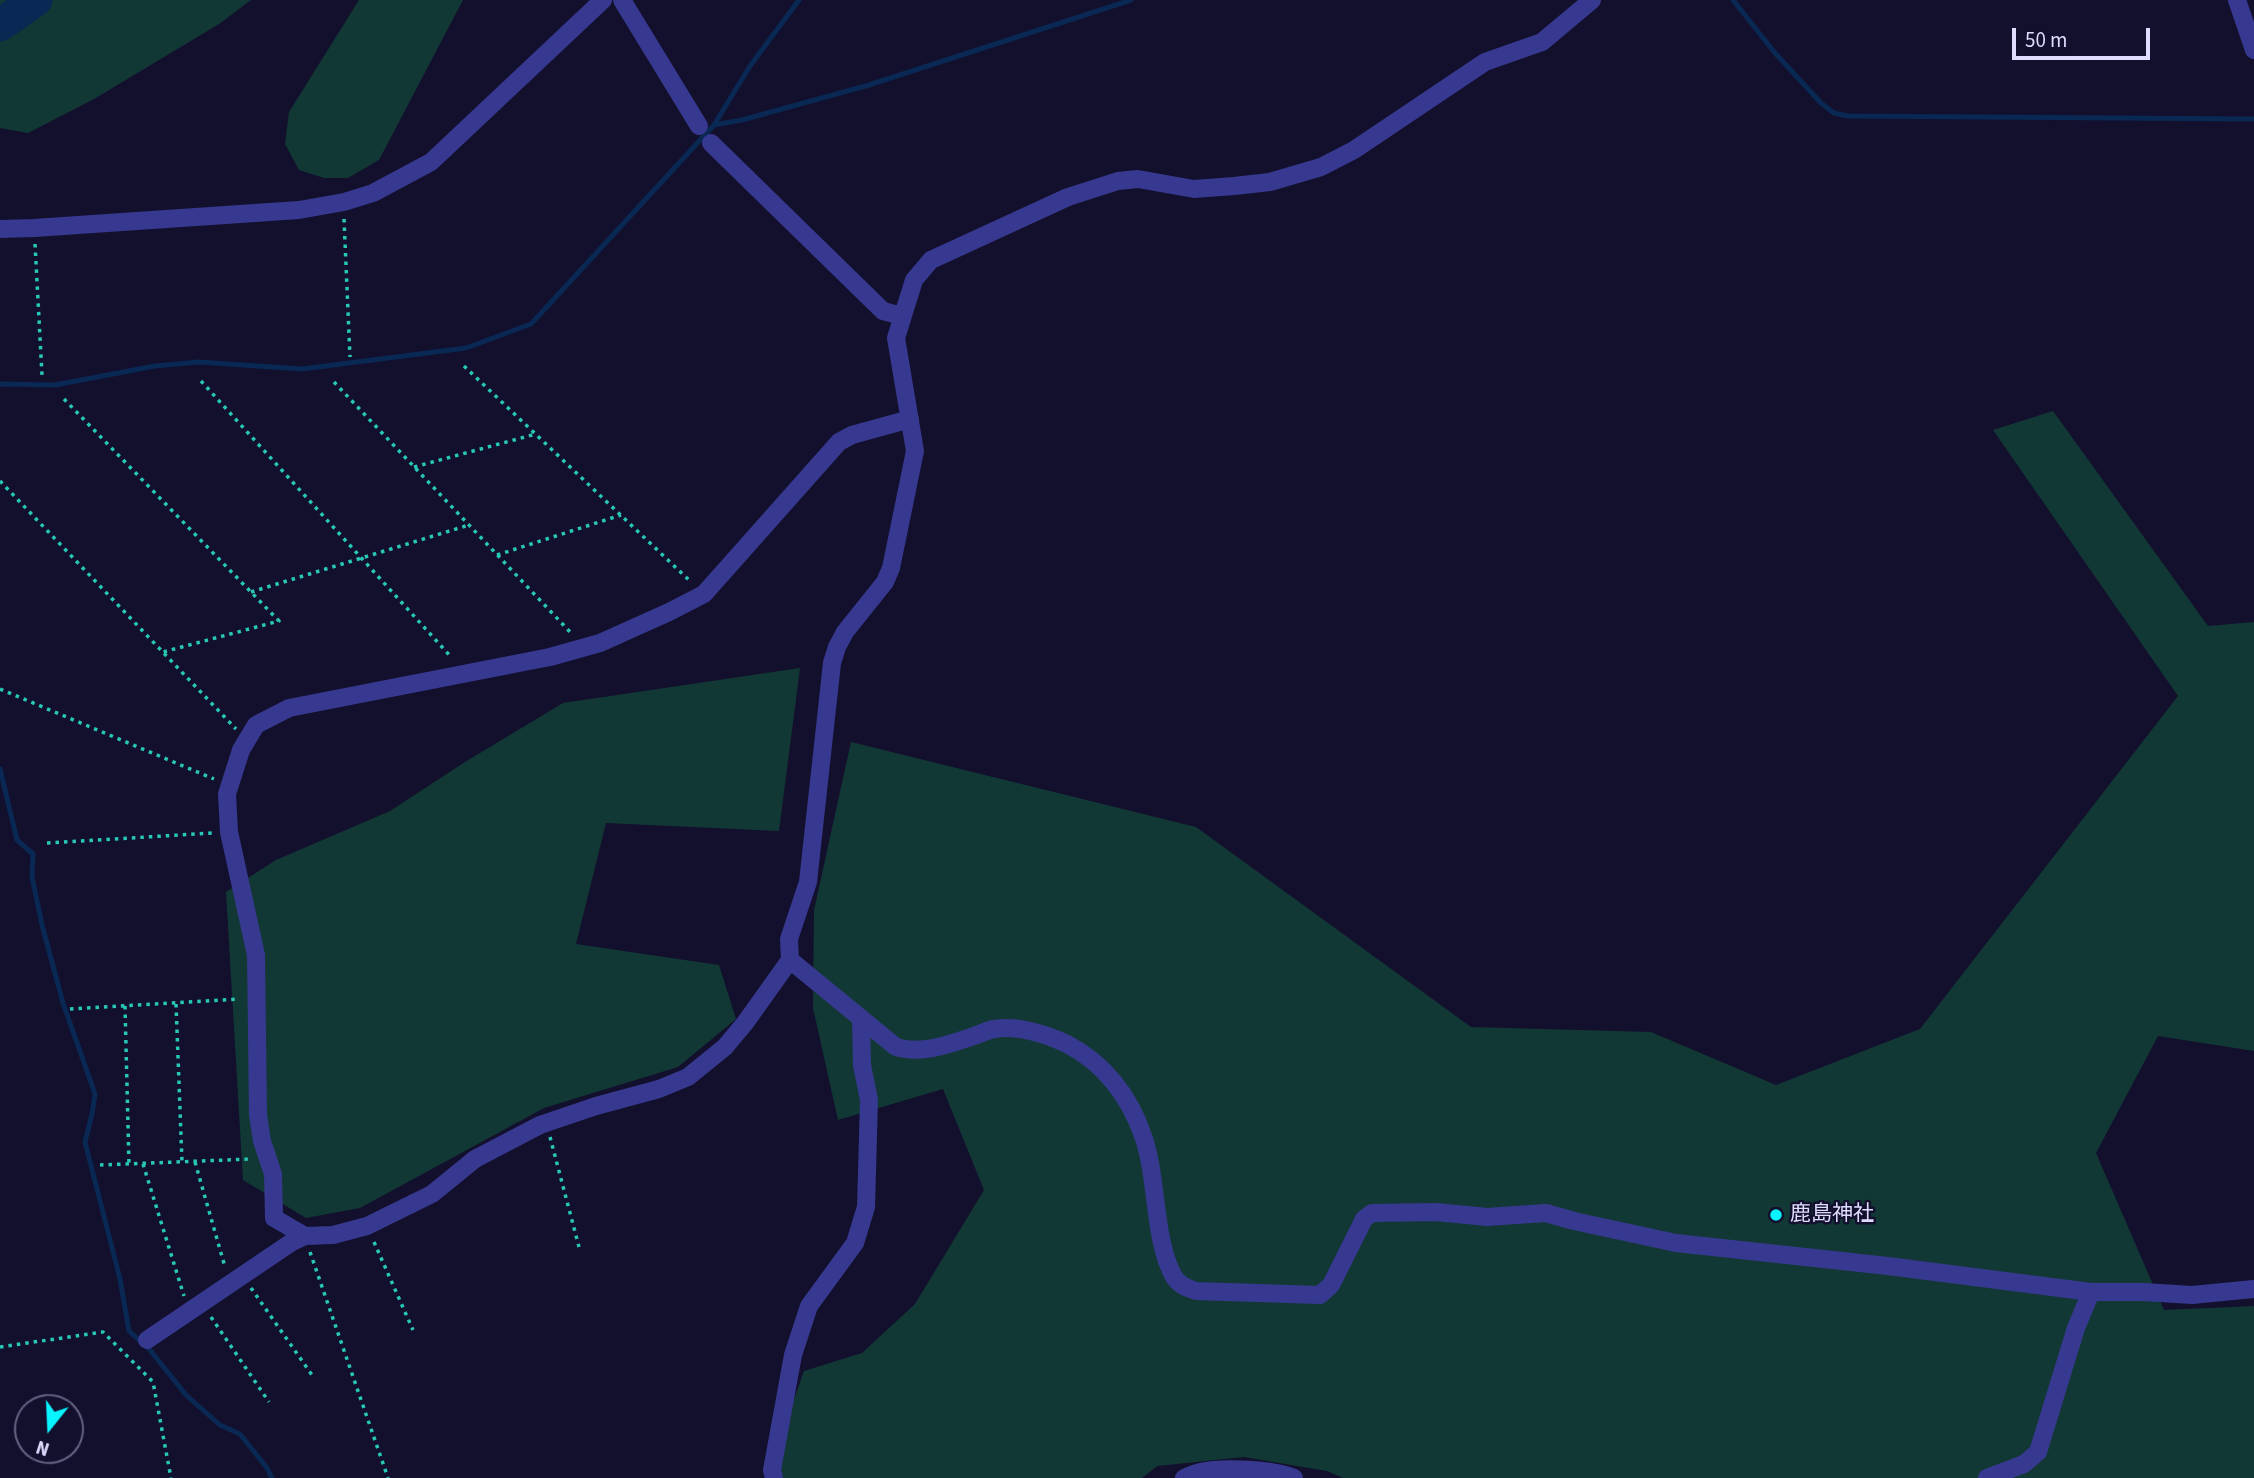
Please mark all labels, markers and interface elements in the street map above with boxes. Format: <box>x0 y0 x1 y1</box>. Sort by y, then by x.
scale bar <box>2016 14 2154 58</box>
text: 50 m <box>2025 25 2067 55</box>
place label: 鹿島神社 <box>1790 1202 1874 1228</box>
marker: 鹿島神社 <box>1768 1207 1784 1223</box>
north arrow <box>14 1394 84 1464</box>
text: N <box>33 1433 53 1462</box>

